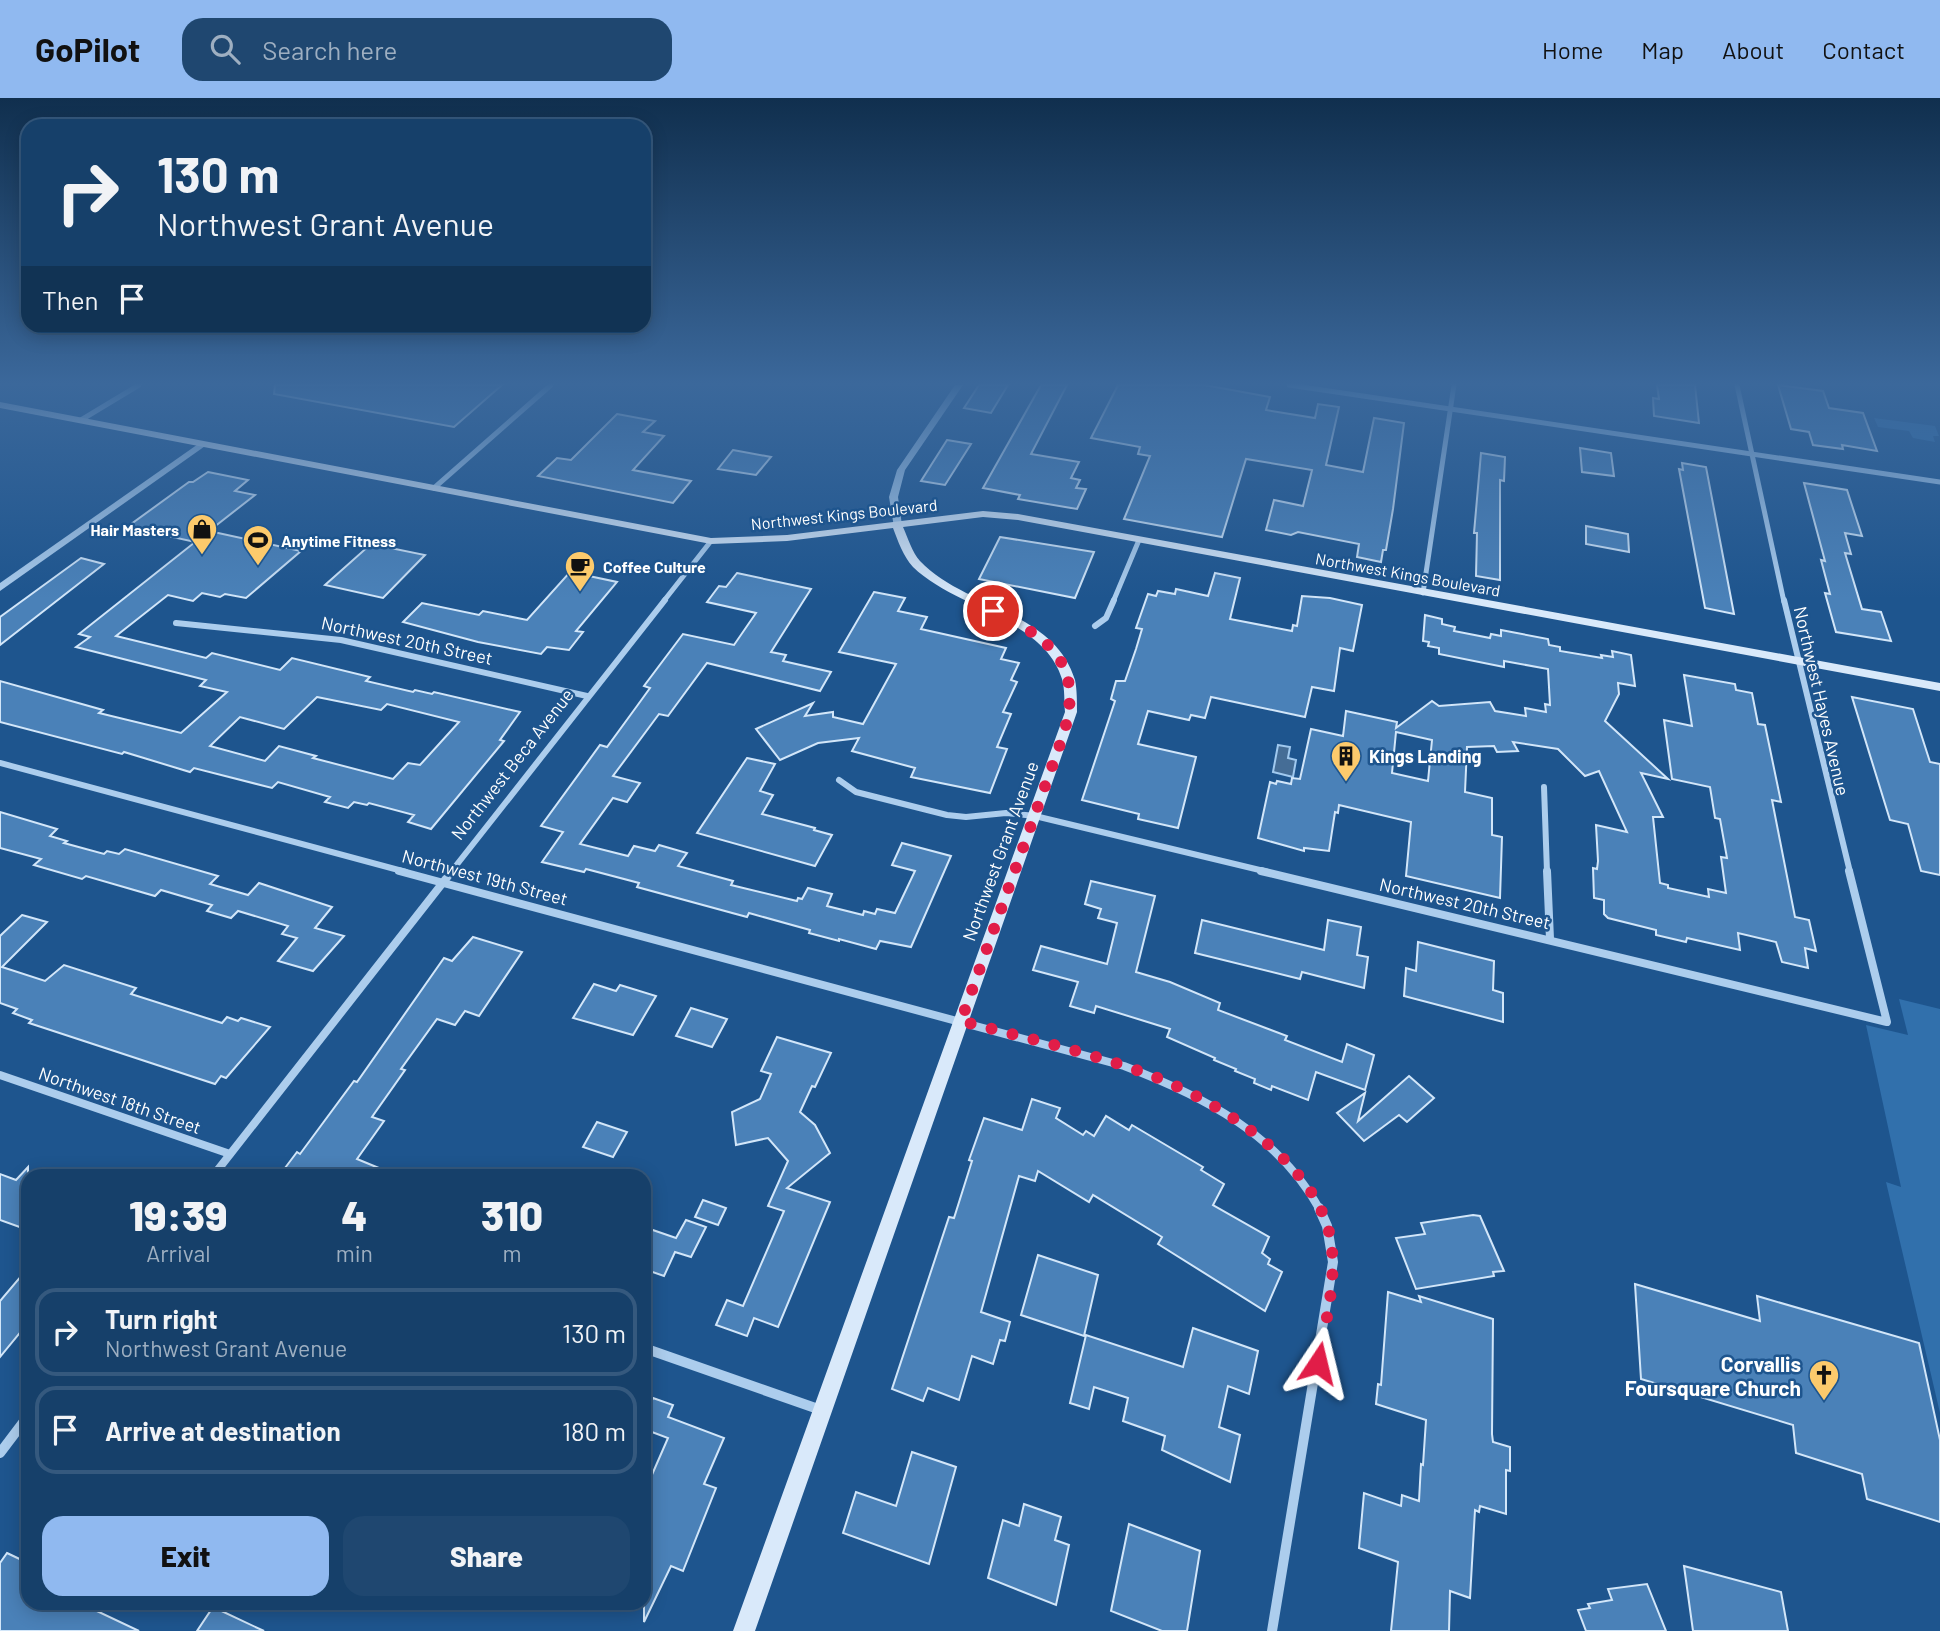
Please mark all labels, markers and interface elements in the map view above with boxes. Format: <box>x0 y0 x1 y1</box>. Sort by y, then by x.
search box <box>182 18 672 81</box>
text: GoPilot <box>35 29 140 69</box>
icon: search <box>206 30 244 68</box>
text: Search here <box>262 34 397 65</box>
text: Home <box>1542 35 1603 64</box>
text: Map <box>1641 35 1684 64</box>
text: About <box>1722 35 1784 64</box>
text: Contact <box>1822 35 1905 64</box>
text: 130 m <box>157 144 279 203</box>
icon: right <box>42 147 133 238</box>
text: Northwest Grant Avenue <box>157 204 494 242</box>
icon: arrive <box>113 280 151 318</box>
text: Then <box>42 284 99 315</box>
street label: Northwest Kings Boulevard <box>750 495 938 533</box>
shop icon: Hair Masters <box>185 512 219 556</box>
place label: Hair Masters <box>90 520 179 539</box>
sports icon: Anytime Fitness <box>241 523 275 567</box>
place label: Anytime Fitness <box>281 531 396 550</box>
street label: Northwest Kings Boulevard <box>1314 548 1502 600</box>
cafe icon: Coffee Culture <box>563 549 597 593</box>
place label: Coffee Culture <box>603 557 706 576</box>
pin <box>963 581 1023 641</box>
icon: arrive <box>974 592 1012 630</box>
street label: Northwest Hayes Avenue <box>1790 604 1854 798</box>
street label: Northwest 20th Street <box>319 611 495 669</box>
street label: Northwest Beca Avenue <box>446 684 578 844</box>
building icon: Kings Landing <box>1329 739 1363 783</box>
place label: Kings Landing <box>1369 745 1482 767</box>
street label: Northwest Grant Avenue <box>957 758 1043 944</box>
street label: Northwest 19th Street <box>400 844 570 910</box>
street label: Northwest 20th Street <box>1377 873 1553 933</box>
street label: Northwest 18th Street <box>36 1062 204 1138</box>
text: 19:39 <box>129 1189 228 1239</box>
text: 4 <box>341 1189 367 1239</box>
text: 310 <box>481 1189 543 1239</box>
text: Arrival <box>146 1239 210 1267</box>
text: min <box>336 1239 373 1267</box>
text: m <box>502 1239 521 1267</box>
text: Turn right <box>105 1303 218 1334</box>
icon: right <box>46 1313 84 1351</box>
text: 130 m <box>562 1317 626 1348</box>
position arrow <box>1281 1326 1355 1400</box>
text: Northwest Grant Avenue <box>105 1334 347 1362</box>
place label: Corvallis Foursquare Church <box>1625 1351 1801 1400</box>
church icon: Corvallis Foursquare Church <box>1807 1358 1841 1402</box>
icon: arrive <box>46 1411 84 1449</box>
text: Arrive at destination <box>105 1415 341 1446</box>
text: 180 m <box>562 1415 626 1446</box>
button: Exit <box>42 1516 329 1596</box>
button: Share <box>343 1516 630 1596</box>

